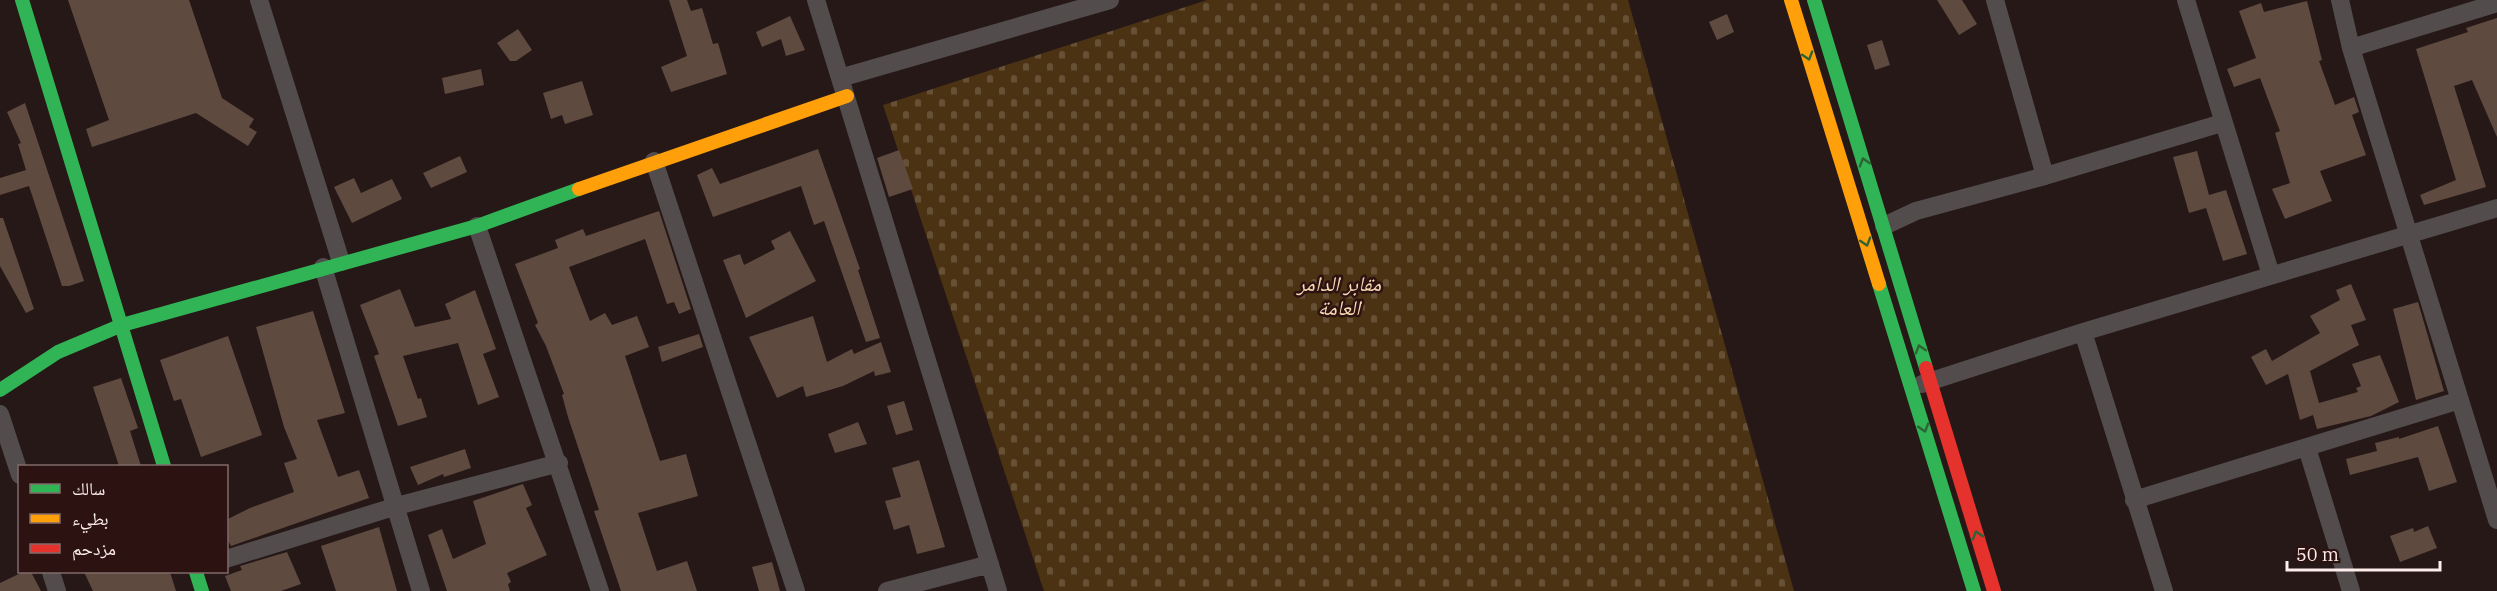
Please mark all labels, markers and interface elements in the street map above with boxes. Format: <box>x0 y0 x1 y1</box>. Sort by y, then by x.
one-way arrow <box>1801 50 1814 61</box>
one-way arrow <box>1859 157 1871 168</box>
one-way arrow <box>1859 236 1872 247</box>
park label: مقابر الدامر العامة <box>1295 269 1382 321</box>
one-way arrow <box>1915 344 1927 355</box>
one-way arrow <box>1917 422 1929 433</box>
legend <box>18 465 228 573</box>
text: سالك <box>72 477 105 500</box>
text: بطيء <box>72 507 109 534</box>
one-way arrow <box>1972 530 1984 541</box>
scale bar <box>2287 534 2440 572</box>
text: مزدحم <box>72 537 116 561</box>
text: 50 m <box>2296 543 2339 566</box>

